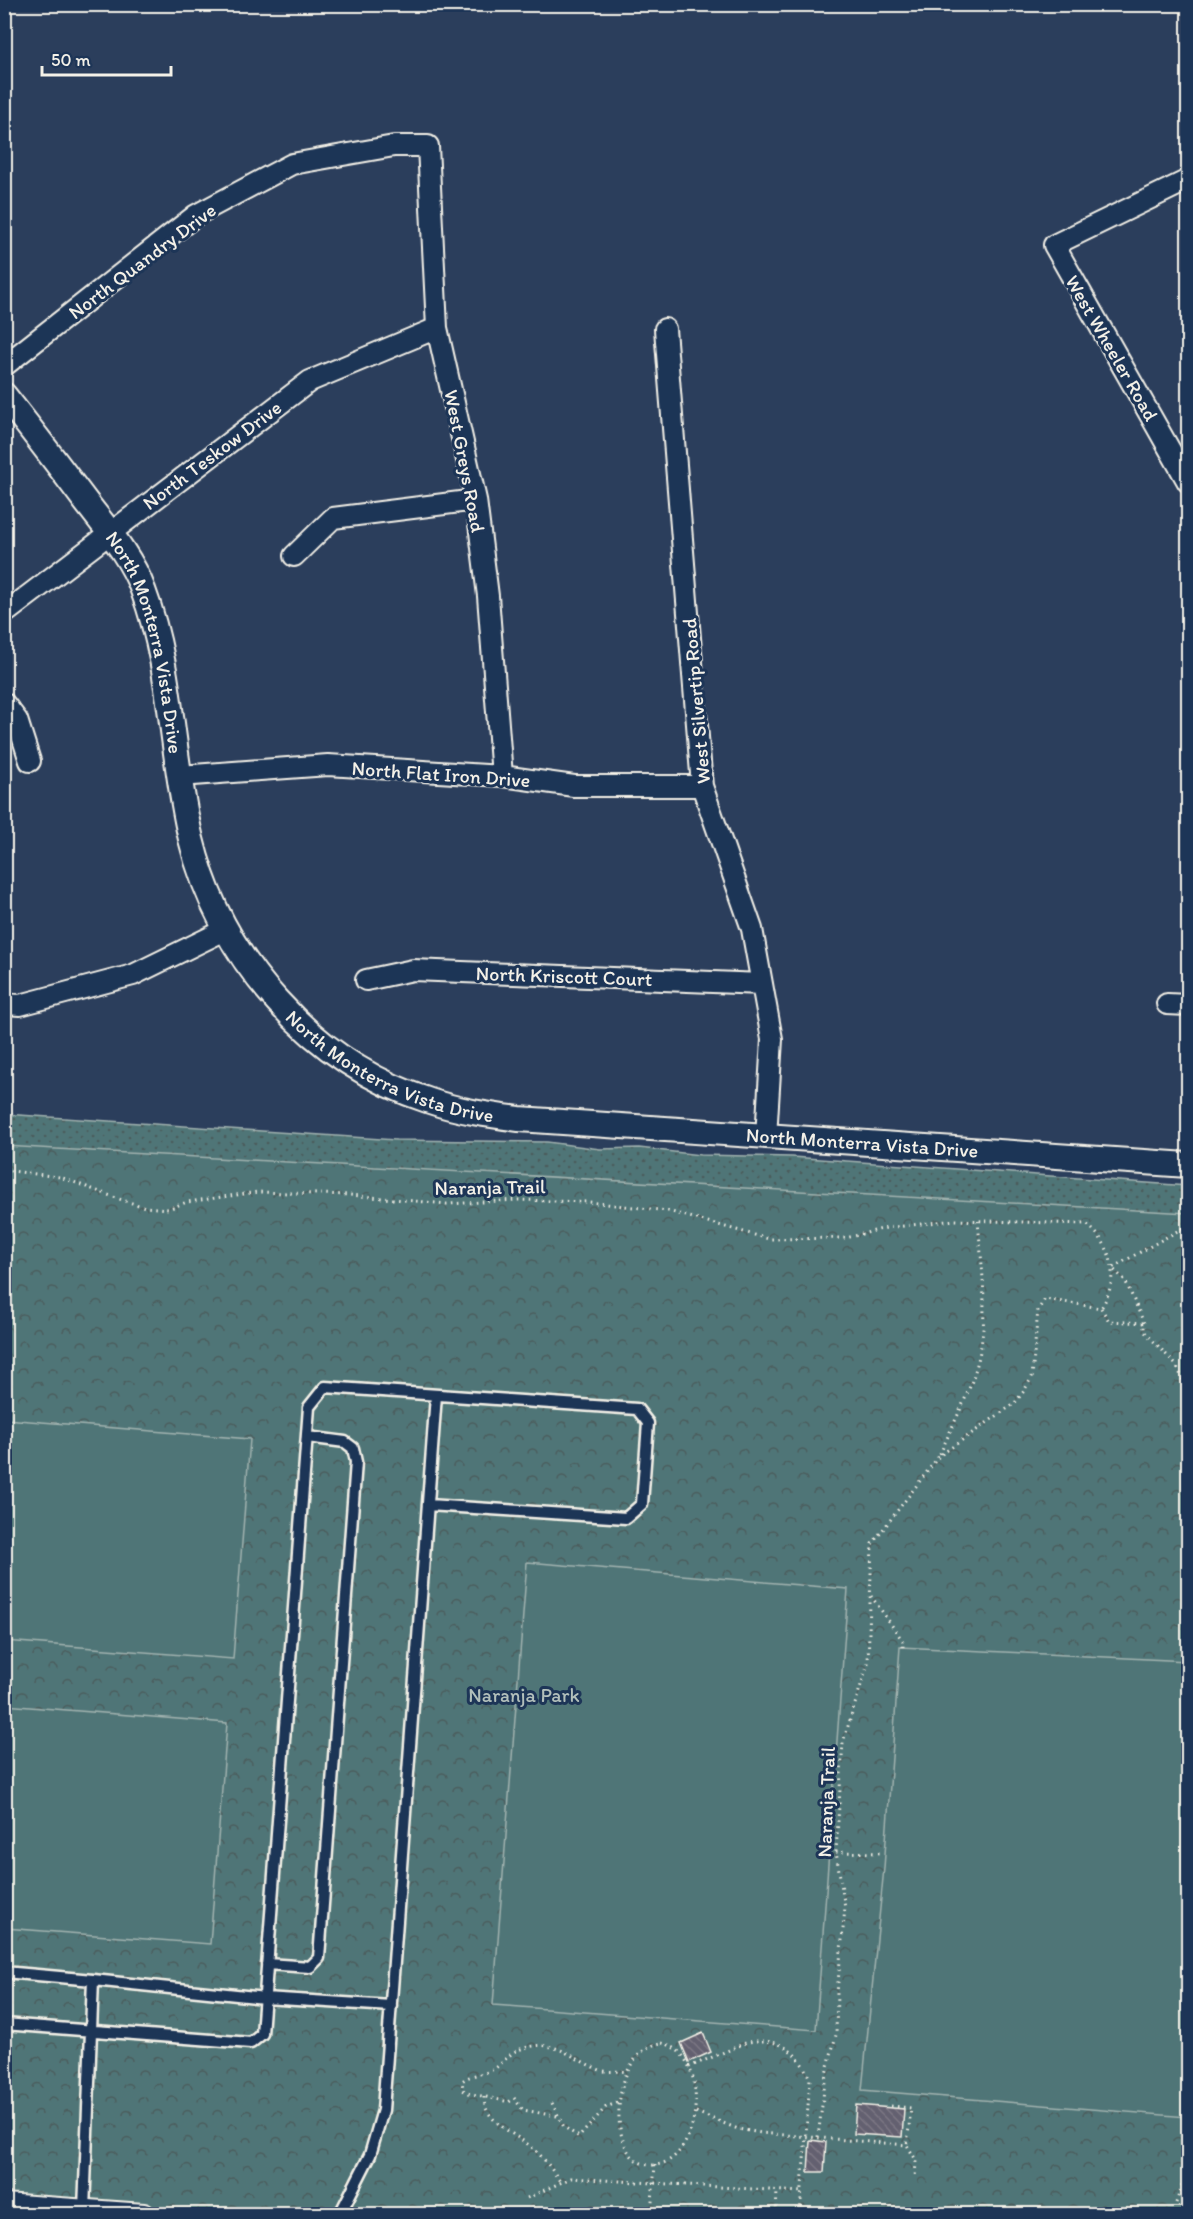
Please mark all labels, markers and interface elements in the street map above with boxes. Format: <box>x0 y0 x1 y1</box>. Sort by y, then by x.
scale bar <box>42 39 171 77</box>
text: 50 m <box>51 49 91 71</box>
street label: North Quandry Drive <box>63 198 221 324</box>
street label: West Wheeler Road <box>1060 271 1164 425</box>
street label: West Greys Road <box>439 388 491 534</box>
street label: North Teskow Drive <box>138 395 286 515</box>
street label: North Monterra Vista Drive <box>101 526 188 755</box>
street label: West Silvertip Road <box>677 617 715 785</box>
street label: North Flat Iron Drive <box>351 756 531 792</box>
street label: North Kriscott Court <box>475 961 653 991</box>
street label: North Monterra Vista Drive <box>281 1005 495 1127</box>
street label: North Monterra Vista Drive <box>745 1123 979 1163</box>
street label: Naranja Trail <box>434 1174 546 1200</box>
park label: Naranja Park <box>468 1683 580 1707</box>
street label: Naranja Trail <box>812 1746 840 1858</box>

